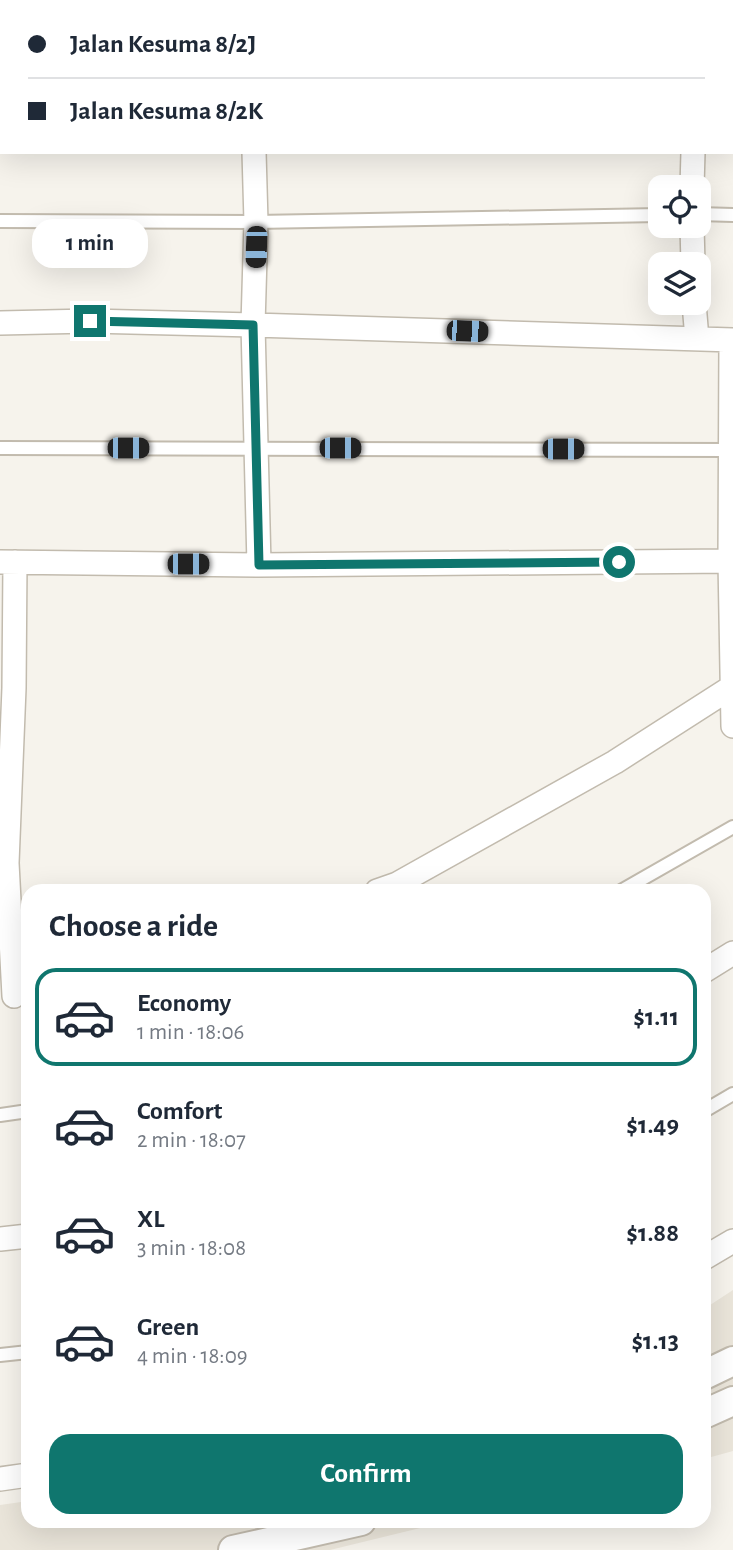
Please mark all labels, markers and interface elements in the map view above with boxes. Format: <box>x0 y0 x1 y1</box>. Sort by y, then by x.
text: Jalan Kesuma 8/2J <box>70 31 257 57</box>
text: Jalan Kesuma 8/2K <box>70 98 263 124</box>
map controls <box>648 175 711 315</box>
button: locate <box>648 175 711 238</box>
callout: 1 min <box>32 219 148 268</box>
car <box>245 226 268 268</box>
text: 1 min <box>66 232 114 255</box>
button: layers <box>648 252 711 315</box>
route end <box>74 305 106 337</box>
car <box>446 320 489 342</box>
car <box>108 438 150 459</box>
car <box>320 438 362 459</box>
car <box>543 439 585 460</box>
route start <box>603 546 635 578</box>
car <box>168 554 210 575</box>
text: Choose a ride <box>49 910 218 942</box>
icon: car <box>53 986 116 1049</box>
text: Economy <box>137 990 231 1016</box>
text: $1.11 <box>633 1004 679 1030</box>
text: 1 min · 18:06 <box>137 1021 244 1044</box>
icon: car <box>53 1094 116 1157</box>
text: Comfort <box>137 1098 222 1124</box>
text: $1.49 <box>626 1112 679 1138</box>
text: 2 min · 18:07 <box>137 1129 246 1152</box>
icon: car <box>53 1202 116 1265</box>
text: XL <box>137 1206 164 1232</box>
text: $1.88 <box>626 1220 679 1246</box>
text: 3 min · 18:08 <box>137 1237 246 1260</box>
icon: car <box>53 1310 116 1373</box>
text: Green <box>137 1314 199 1340</box>
text: $1.13 <box>631 1328 679 1354</box>
text: 4 min · 18:09 <box>137 1345 248 1368</box>
button: Confirm <box>49 1434 683 1514</box>

